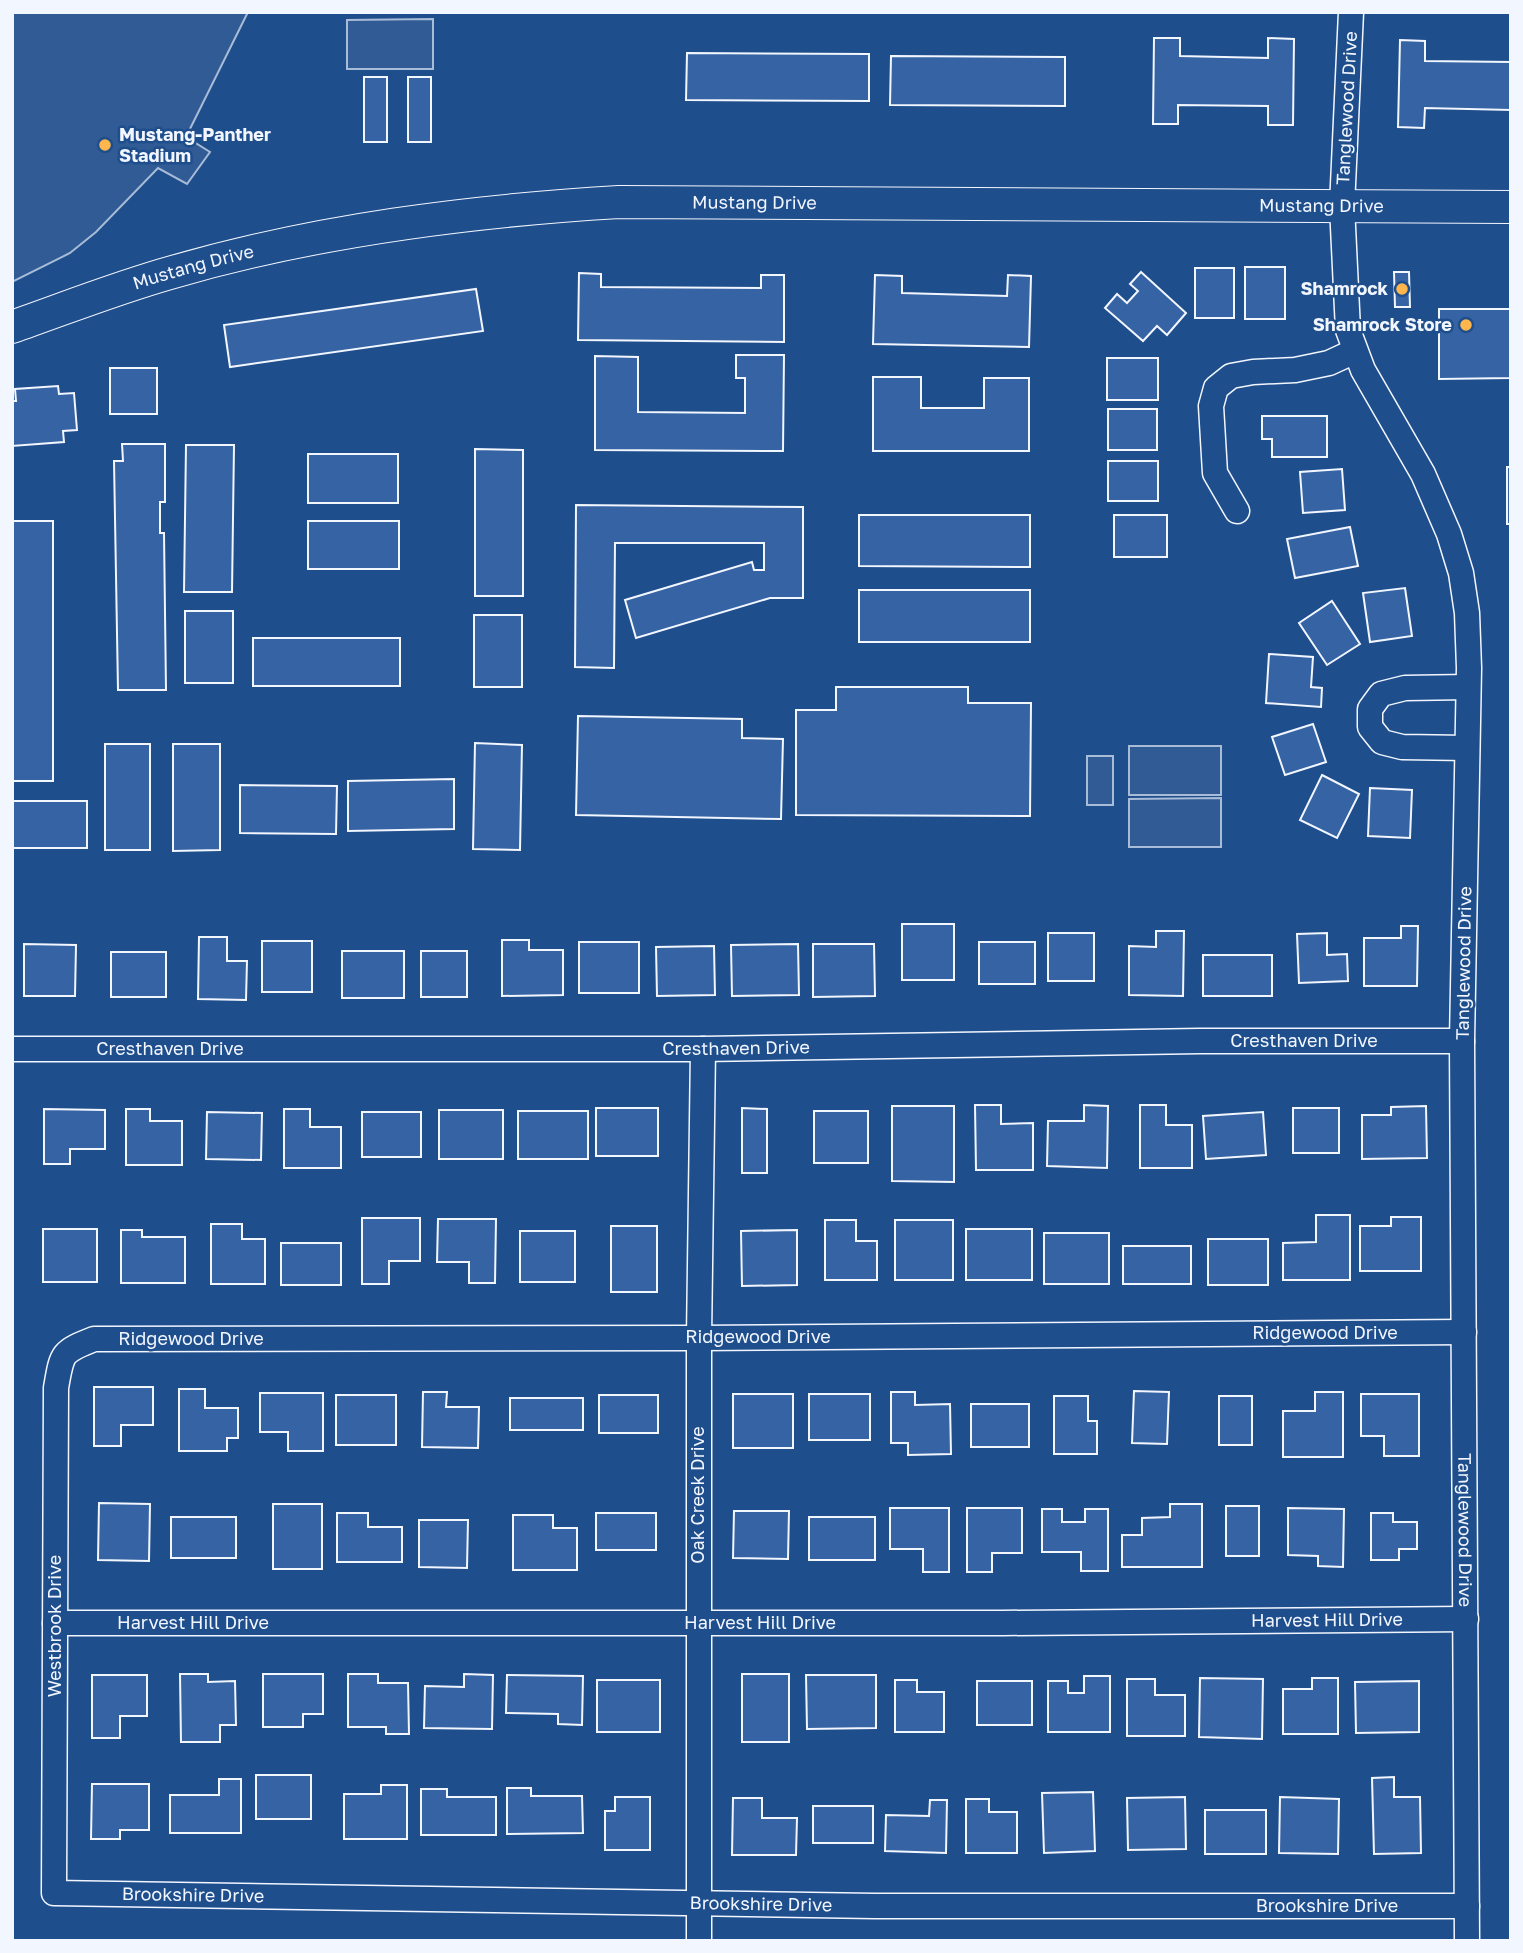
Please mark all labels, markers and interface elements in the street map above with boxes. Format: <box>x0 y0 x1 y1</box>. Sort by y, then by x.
street label: Tanglewood Drive <box>1331 31 1361 185</box>
place label: Mustang-Panther Stadium <box>119 123 271 166</box>
marker: Mustang-Panther Stadium <box>97 137 113 153</box>
street label: Mustang Drive <box>692 190 817 213</box>
street label: Mustang Drive <box>1259 194 1384 216</box>
street label: Mustang Drive <box>130 239 256 294</box>
place label: Shamrock <box>1301 277 1389 299</box>
marker: Shamrock <box>1394 281 1410 297</box>
place label: Shamrock Store <box>1313 313 1452 335</box>
marker: Shamrock Store <box>1458 317 1474 333</box>
street label: Tanglewood Drive <box>1451 886 1475 1040</box>
street label: Cresthaven Drive <box>1230 1029 1378 1051</box>
street label: Cresthaven Drive <box>662 1035 810 1059</box>
street label: Cresthaven Drive <box>96 1037 244 1059</box>
street label: Ridgewood Drive <box>1252 1321 1398 1343</box>
street label: Ridgewood Drive <box>685 1325 831 1347</box>
street label: Ridgewood Drive <box>118 1327 264 1349</box>
street label: Oak Creek Drive <box>686 1426 708 1564</box>
street label: Tanglewood Drive <box>1454 1453 1477 1607</box>
street label: Westbrook Drive <box>43 1555 65 1697</box>
street label: Harvest Hill Drive <box>1251 1608 1403 1631</box>
street label: Harvest Hill Drive <box>117 1611 269 1633</box>
street label: Harvest Hill Drive <box>684 1611 836 1633</box>
street label: Brookshire Drive <box>122 1882 265 1906</box>
street label: Brookshire Drive <box>690 1891 832 1915</box>
street label: Brookshire Drive <box>1256 1894 1398 1916</box>

